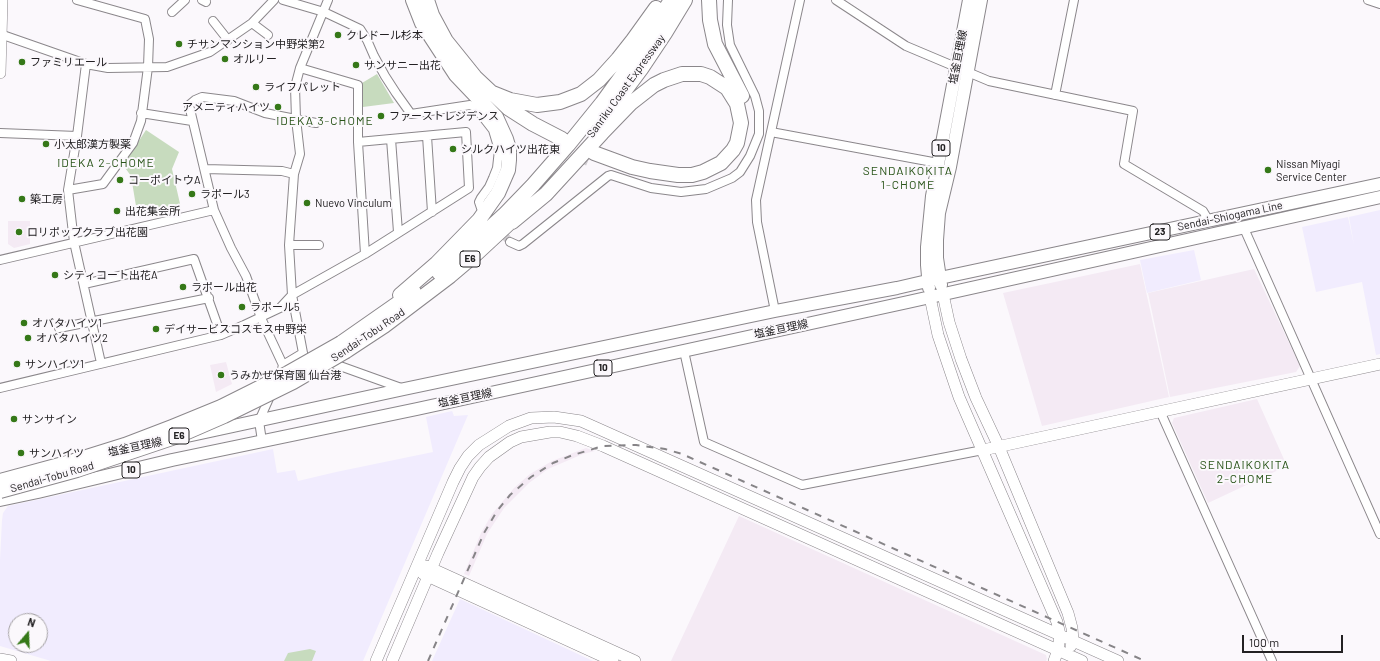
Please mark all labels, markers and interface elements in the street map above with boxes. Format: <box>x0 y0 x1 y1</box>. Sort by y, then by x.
place label: クレドール杉本 <box>346 28 423 42</box>
street label: 塩釜亘理線 <box>946 29 970 85</box>
marker: クレドール杉本 <box>333 30 343 40</box>
street label: Sanriku Coast Expressway <box>584 32 668 140</box>
place label: チサンマンション中野栄第2 <box>187 37 325 51</box>
marker: チサンマンション中野栄第2 <box>174 39 184 49</box>
place label: オルリー <box>233 52 277 66</box>
marker: オルリー <box>220 54 230 64</box>
place label: ファミリエール <box>30 55 107 69</box>
marker: ファミリエール <box>17 57 27 67</box>
place label: サンサニー出花 <box>364 58 441 72</box>
marker: サンサニー出花 <box>351 60 361 70</box>
place label: ライフパレット <box>264 80 341 94</box>
marker: ライフパレット <box>251 82 261 92</box>
place label: アメニティハイツ <box>182 100 270 114</box>
marker: アメニティハイツ <box>273 102 283 112</box>
place label: ファーストレジデンス <box>389 109 499 123</box>
marker: ファーストレジデンス <box>376 111 386 121</box>
district label: IDEKA 3-CHOME <box>276 114 374 128</box>
place label: 小太郎漢方製薬 <box>54 137 131 151</box>
marker: 小太郎漢方製薬 <box>41 139 51 149</box>
road number: 10 <box>932 140 950 156</box>
place label: シルクハイツ出花東 <box>461 142 560 156</box>
marker: シルクハイツ出花東 <box>448 144 458 154</box>
district label: IDEKA 2-CHOME <box>57 156 155 170</box>
place label: Nissan Miyagi Service Center <box>1276 157 1347 183</box>
district label: SENDAIKOKITA 1-CHOME <box>863 164 953 192</box>
marker: Nissan Miyagi Service Center <box>1263 165 1273 175</box>
place label: コーポイトウA <box>128 173 201 187</box>
marker: コーポイトウA <box>115 175 125 185</box>
place label: ラポール3 <box>200 187 250 201</box>
marker: ラポール3 <box>187 189 197 199</box>
place label: 築工房 <box>30 192 63 206</box>
marker: 築工房 <box>17 194 27 204</box>
place label: Nuevo Vinculum <box>315 196 392 210</box>
marker: Nuevo Vinculum <box>302 198 312 208</box>
street label: Sendai-Shiogama Line <box>1176 198 1284 234</box>
place label: 出花集会所 <box>125 204 180 218</box>
marker: 出花集会所 <box>112 206 122 216</box>
road number: 23 <box>1150 224 1170 240</box>
place label: ロリポップクラブ出花園 <box>27 225 148 239</box>
marker: ロリポップクラブ出花園 <box>14 227 24 237</box>
road number: E6 <box>460 251 480 267</box>
place label: シティコート出花A <box>63 268 158 282</box>
marker: シティコート出花A <box>50 270 60 280</box>
place label: ラポール出花 <box>191 280 257 294</box>
marker: ラポール出花 <box>178 282 188 292</box>
place label: ラポール5 <box>250 300 300 314</box>
marker: ラポール5 <box>237 302 247 312</box>
street label: Sendai-Tobu Road <box>329 305 407 365</box>
place label: オバタハイツ1 <box>32 316 102 330</box>
street label: 塩釜亘理線 <box>753 317 809 341</box>
marker: オバタハイツ1 <box>19 318 29 328</box>
place label: デイサービスコスモス中野栄 <box>164 322 307 336</box>
marker: デイサービスコスモス中野栄 <box>151 324 161 334</box>
place label: オバタハイツ2 <box>36 331 108 345</box>
marker: オバタハイツ2 <box>23 333 33 343</box>
place label: サンハイツ1 <box>25 357 84 371</box>
marker: サンハイツ1 <box>12 359 22 369</box>
road number: 10 <box>594 360 612 376</box>
place label: うみかぜ保育園 仙台港 <box>229 368 341 382</box>
marker: うみかぜ保育園 仙台港 <box>216 370 226 380</box>
street label: 塩釜亘理線 <box>437 386 493 410</box>
place label: サンサイン <box>22 412 77 426</box>
marker: サンサイン <box>9 414 19 424</box>
road number: E6 <box>169 428 189 444</box>
street label: 塩釜亘理線 <box>107 435 163 459</box>
place label: サンハイツ <box>29 446 84 460</box>
marker: サンハイツ <box>16 448 26 458</box>
district label: SENDAIKOKITA 2-CHOME <box>1200 458 1290 486</box>
street label: Sendai-Tobu Road <box>9 459 95 495</box>
road number: 10 <box>122 462 140 478</box>
north arrow <box>8 613 48 653</box>
text: N <box>26 615 37 629</box>
scale bar <box>1244 627 1345 653</box>
text: 100 m <box>1249 635 1279 649</box>

